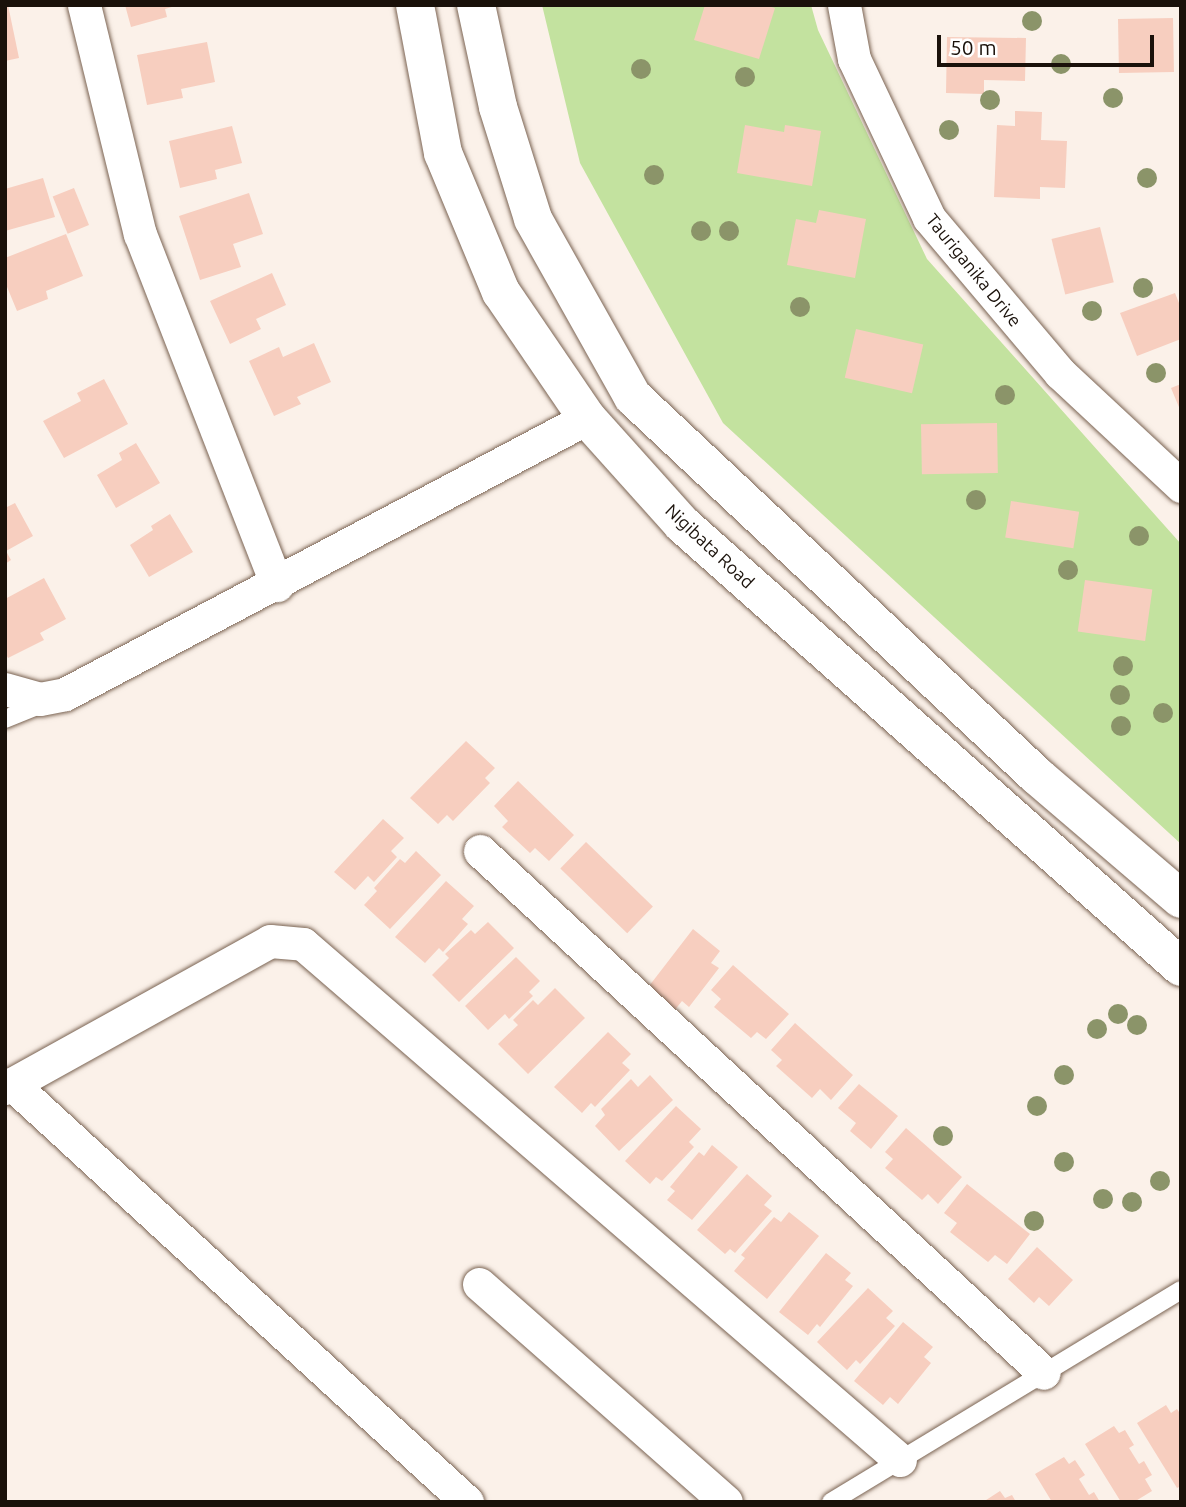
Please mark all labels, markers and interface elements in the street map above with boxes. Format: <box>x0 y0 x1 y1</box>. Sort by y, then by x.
scale bar <box>941 21 1158 65</box>
text: 50 m <box>950 35 997 59</box>
street label: Tauriganika Drive <box>922 209 1026 331</box>
street label: Nigibata Road <box>661 499 759 593</box>

